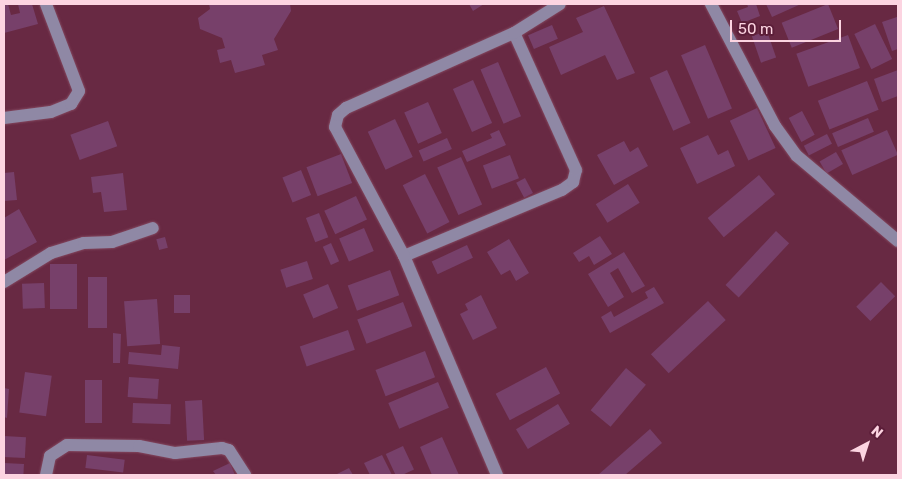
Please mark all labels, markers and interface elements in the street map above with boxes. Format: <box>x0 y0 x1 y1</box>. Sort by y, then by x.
scale bar <box>732 10 843 42</box>
text: 50 m <box>738 20 773 38</box>
north arrow <box>842 419 892 469</box>
text: N <box>868 422 886 442</box>

